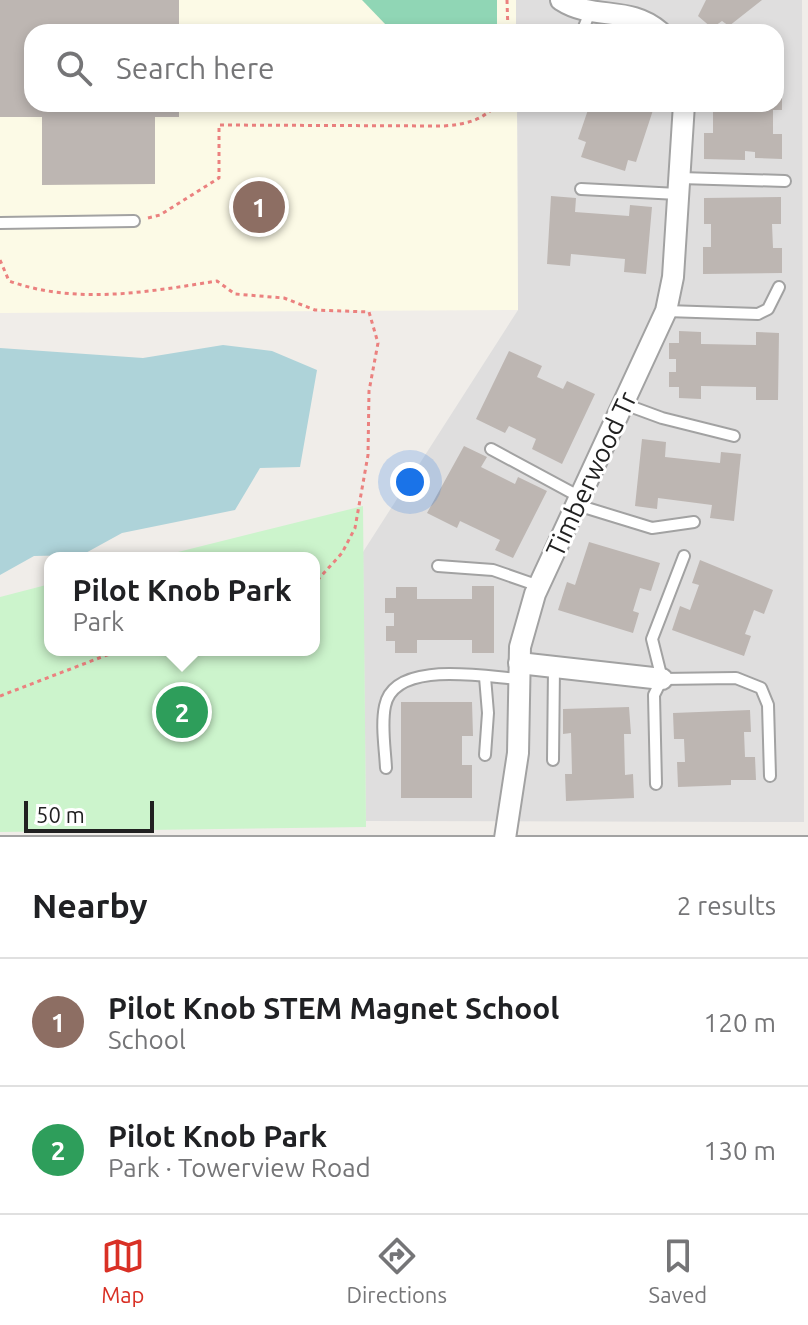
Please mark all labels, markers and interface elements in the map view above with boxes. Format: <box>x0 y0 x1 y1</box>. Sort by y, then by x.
search box <box>24 24 784 112</box>
icon: search <box>52 46 96 90</box>
text: Search here <box>116 51 275 85</box>
pin: 1 <box>233 177 285 237</box>
street label: Timberwood Tr <box>540 387 642 561</box>
your location <box>390 462 430 502</box>
popup <box>44 552 320 656</box>
text: Pilot Knob Park <box>72 573 292 607</box>
text: Park <box>72 607 124 636</box>
pin: 2 <box>156 682 208 742</box>
scale bar <box>24 797 154 833</box>
text: 50 m <box>36 802 85 827</box>
text: Nearby <box>32 886 147 924</box>
text: 2 results <box>677 891 776 920</box>
text: Pilot Knob STEM Magnet School <box>108 991 559 1025</box>
text: 1 <box>51 1008 65 1037</box>
text: 120 m <box>704 1008 776 1037</box>
text: School <box>108 1025 186 1054</box>
text: Pilot Knob Park <box>108 1119 327 1153</box>
text: 2 <box>51 1136 65 1165</box>
text: 130 m <box>704 1136 776 1165</box>
text: Park · Towerview Road <box>108 1153 371 1182</box>
tab: Map <box>101 1234 145 1307</box>
tab: Directions <box>346 1234 447 1307</box>
tab: Saved <box>649 1234 707 1307</box>

